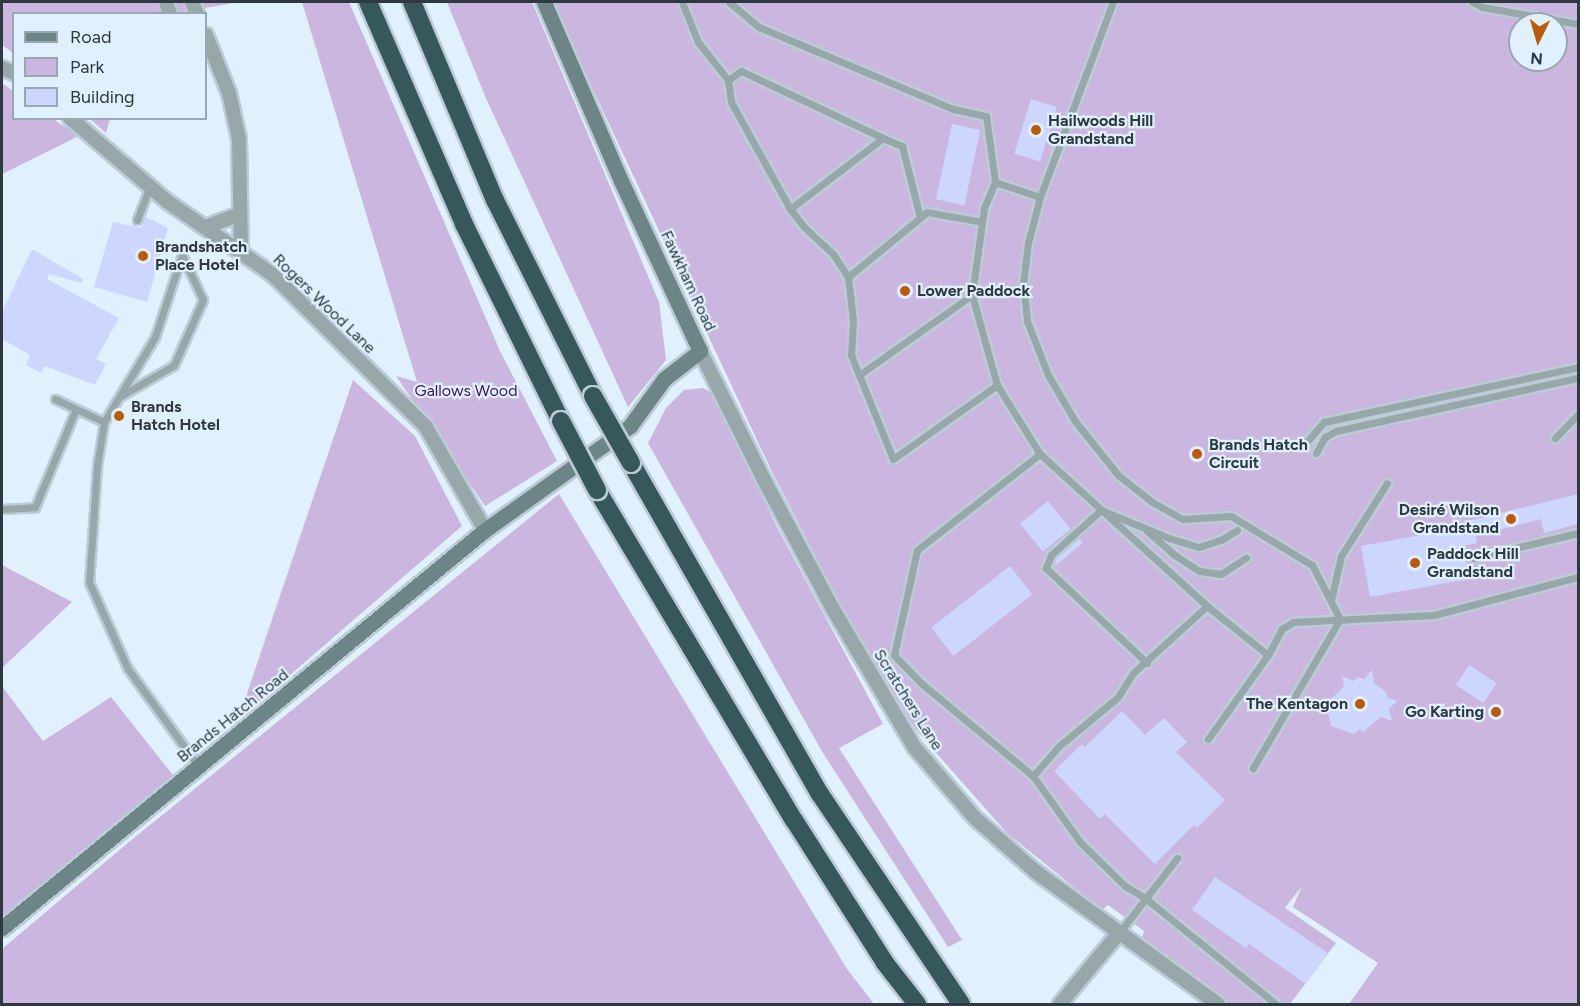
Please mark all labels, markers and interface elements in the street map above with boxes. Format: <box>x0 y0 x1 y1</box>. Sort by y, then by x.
legend <box>12 12 207 120</box>
north arrow <box>1508 12 1568 72</box>
text: Road <box>70 26 111 48</box>
text: N <box>1530 48 1544 68</box>
text: Park <box>70 56 104 78</box>
text: Building <box>70 86 135 108</box>
place label: Hailwoods Hill Grandstand <box>1048 111 1153 149</box>
marker: Hailwoods Hill Grandstand <box>1029 123 1043 137</box>
street label: Fawkham Road <box>656 228 720 334</box>
place label: Brandshatch Place Hotel <box>155 237 247 275</box>
marker: Brandshatch Place Hotel <box>136 249 150 263</box>
street label: Rogers Wood Lane <box>269 250 379 358</box>
place label: Lower Paddock <box>917 281 1030 301</box>
marker: Lower Paddock <box>898 284 912 298</box>
park label: Gallows Wood <box>414 381 518 401</box>
place label: Brands Hatch Hotel <box>131 397 220 435</box>
marker: Brands Hatch Hotel <box>112 409 126 423</box>
place label: Brands Hatch Circuit <box>1209 435 1308 473</box>
marker: Brands Hatch Circuit <box>1190 447 1204 461</box>
place label: Desiré Wilson Grandstand <box>1399 500 1499 538</box>
marker: Desiré Wilson Grandstand <box>1504 512 1518 526</box>
place label: Paddock Hill Grandstand <box>1427 544 1519 582</box>
marker: Paddock Hill Grandstand <box>1408 556 1422 570</box>
street label: Scratchers Lane <box>869 646 947 754</box>
street label: Brands Hatch Road <box>173 665 293 767</box>
place label: The Kentagon <box>1246 694 1348 714</box>
marker: The Kentagon <box>1353 697 1367 711</box>
place label: Go Karting <box>1405 702 1484 722</box>
marker: Go Karting <box>1489 705 1503 719</box>

